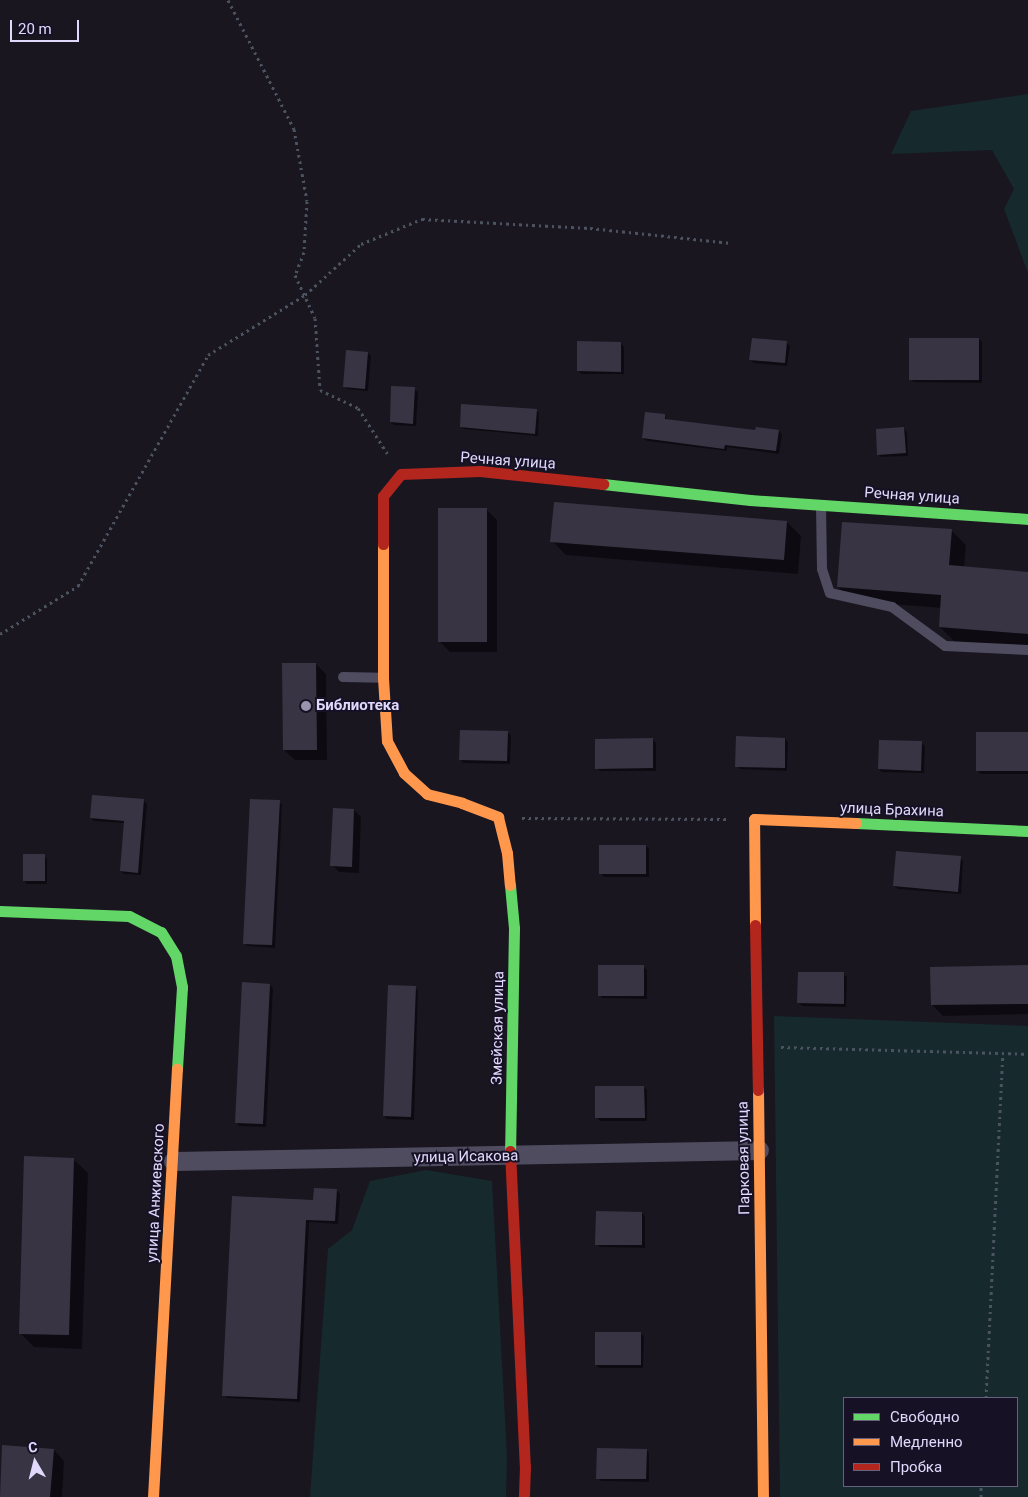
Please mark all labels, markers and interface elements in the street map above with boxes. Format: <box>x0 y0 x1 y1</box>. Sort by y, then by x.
scale bar <box>12 10 81 42</box>
text: 20 m <box>18 20 52 38</box>
street label: Речная улица <box>460 449 556 473</box>
street label: Речная улица <box>864 484 960 508</box>
place label: Библиотека <box>316 697 399 715</box>
marker: Библиотека <box>300 700 312 712</box>
street label: улица Брахина <box>840 799 944 821</box>
street label: Змейская улица <box>488 971 508 1085</box>
street label: Парковая улица <box>734 1101 754 1215</box>
street label: улица Анжиевского <box>143 1123 169 1263</box>
street label: улица Исакова <box>413 1147 519 1167</box>
legend <box>843 1397 1018 1487</box>
text: Свободно <box>890 1408 959 1426</box>
text: Медленно <box>890 1433 963 1451</box>
north arrow <box>10 1437 60 1487</box>
text: С <box>27 1439 39 1456</box>
text: Пробка <box>890 1458 942 1476</box>

